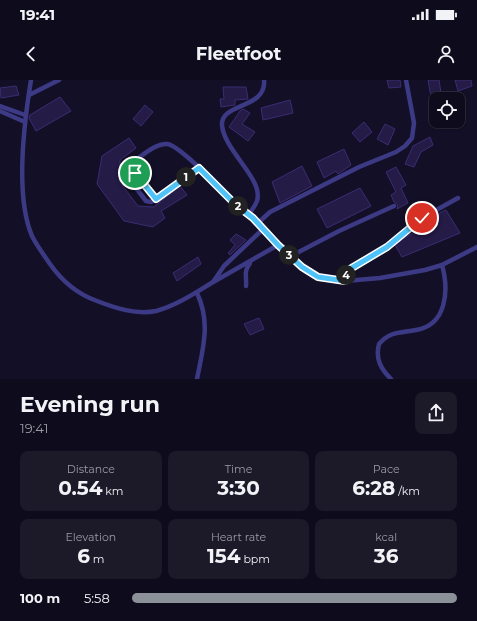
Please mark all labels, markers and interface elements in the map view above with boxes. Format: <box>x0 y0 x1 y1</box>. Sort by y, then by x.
text: 19:41 <box>20 5 55 24</box>
icon: back <box>20 43 42 65</box>
text: Fleetfoot <box>196 43 281 65</box>
icon: person <box>435 43 457 65</box>
map controls <box>429 92 465 128</box>
button: locate <box>429 92 465 128</box>
pin <box>118 156 152 190</box>
icon: arrive <box>124 162 146 184</box>
pin: 1 <box>176 167 196 187</box>
text: 1 <box>184 170 188 184</box>
pin: 2 <box>228 196 248 216</box>
text: 2 <box>235 199 241 213</box>
pin <box>405 201 439 235</box>
icon: check <box>411 207 433 229</box>
pin: 3 <box>279 245 299 265</box>
text: 3 <box>286 248 292 262</box>
pin: 4 <box>336 265 356 285</box>
text: 4 <box>342 268 350 282</box>
text: Evening run <box>20 391 160 418</box>
button: share <box>415 392 457 434</box>
text: 19:41 <box>20 420 48 436</box>
text: Distance <box>67 462 115 476</box>
text: Time <box>225 462 252 476</box>
text: Pace <box>373 462 400 476</box>
text: 0.54 <box>58 476 102 500</box>
text: 3:30 <box>217 476 260 500</box>
text: 6:28 <box>352 476 395 500</box>
text: km <box>102 484 123 498</box>
text: /km <box>395 484 420 498</box>
text: Elevation <box>65 530 116 544</box>
text: Heart rate <box>211 530 266 544</box>
text: kcal <box>375 530 397 544</box>
text: 6 <box>77 544 90 568</box>
text: 154 <box>207 544 241 568</box>
text: 36 <box>374 544 398 568</box>
text: m <box>90 552 104 566</box>
text: bpm <box>241 552 270 566</box>
text: 100 m <box>20 590 60 606</box>
text: 5:58 <box>84 590 110 606</box>

